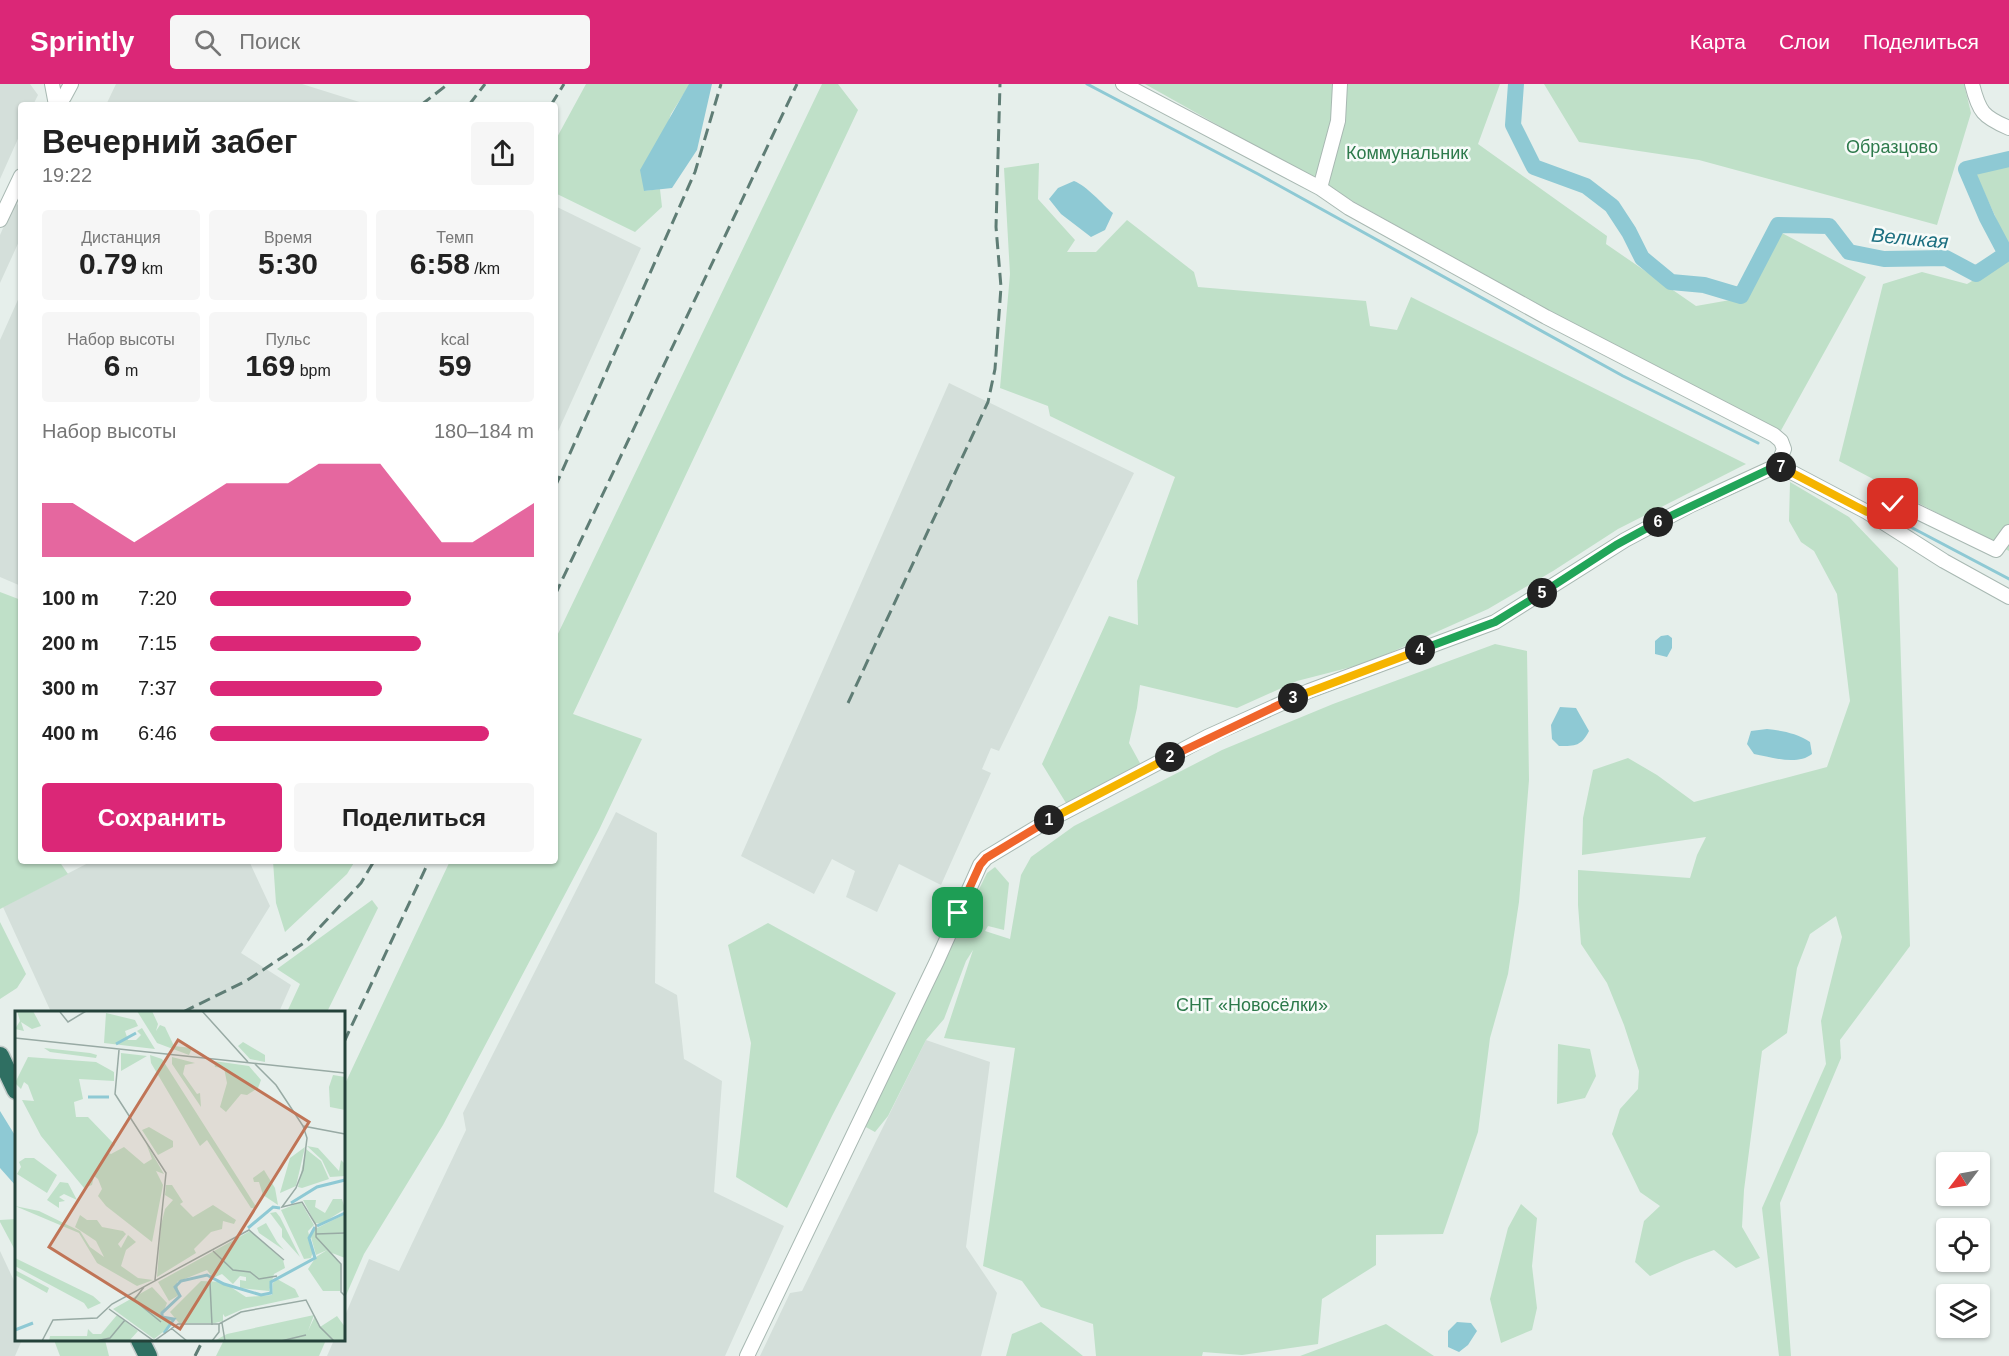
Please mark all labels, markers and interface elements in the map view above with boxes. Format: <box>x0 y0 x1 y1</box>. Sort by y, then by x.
search box <box>170 15 590 69</box>
text: Sprintly <box>30 26 134 57</box>
icon: search <box>191 26 224 59</box>
text: Поиск <box>239 29 300 54</box>
text: Карта <box>1690 30 1746 53</box>
text: Слои <box>1779 30 1830 53</box>
text: Поделиться <box>1863 30 1979 53</box>
button: share <box>471 122 534 185</box>
text: Вечерний забег <box>42 123 298 160</box>
park label: Образцово <box>1846 137 1938 157</box>
park label: Коммунальник <box>1346 143 1468 163</box>
text: 19:22 <box>42 164 92 186</box>
water label: Великая <box>1870 224 1950 252</box>
text: Дистанция <box>81 229 161 246</box>
text: Время <box>264 229 312 246</box>
text: Темп <box>436 229 474 246</box>
text: 0.79 <box>79 247 137 280</box>
text: 5:30 <box>258 247 318 280</box>
text: 6:58 <box>410 247 470 280</box>
text: km <box>137 260 163 277</box>
text: /km <box>470 260 500 277</box>
text: Набор высоты <box>67 331 175 348</box>
text: Пульс <box>266 331 310 348</box>
text: kcal <box>441 331 469 348</box>
text: 6 <box>104 349 120 382</box>
text: 169 <box>245 349 295 382</box>
text: 59 <box>438 349 472 382</box>
text: m <box>120 362 138 379</box>
text: bpm <box>295 362 331 379</box>
text: Набор высоты <box>42 420 176 442</box>
text: 180–184 m <box>434 420 534 442</box>
pin: 7 <box>1766 452 1796 482</box>
text: 7 <box>1777 458 1785 475</box>
pin <box>1867 478 1918 529</box>
icon: check <box>1876 487 1909 520</box>
pin: 6 <box>1643 507 1673 537</box>
text: 6 <box>1654 513 1662 530</box>
pin: 5 <box>1527 578 1557 608</box>
text: 5 <box>1538 584 1546 601</box>
text: 100 m <box>42 587 99 609</box>
text: 7:20 <box>138 587 177 609</box>
text: 200 m <box>42 632 99 654</box>
text: 7:15 <box>138 632 177 654</box>
pin: 4 <box>1405 635 1435 665</box>
text: 4 <box>1416 641 1424 658</box>
text: 300 m <box>42 677 99 699</box>
text: 7:37 <box>138 677 177 699</box>
pin: 3 <box>1278 683 1308 713</box>
text: 3 <box>1289 689 1297 706</box>
text: 400 m <box>42 722 99 744</box>
text: 6:46 <box>138 722 177 744</box>
pin: 2 <box>1155 742 1185 772</box>
text: 2 <box>1166 748 1174 765</box>
button: Сохранить <box>42 783 282 852</box>
button: Поделиться <box>294 783 534 852</box>
pin: 1 <box>1034 805 1064 835</box>
text: 1 <box>1045 811 1053 828</box>
pin <box>932 887 983 938</box>
icon: arrive <box>941 896 974 929</box>
park label: СНТ «Новосёлки» <box>1176 995 1328 1015</box>
inset map <box>15 1011 345 1341</box>
north arrow <box>1936 1152 1990 1206</box>
map controls <box>1936 1152 1990 1338</box>
button: locate <box>1936 1218 1990 1272</box>
button: layers <box>1936 1284 1990 1338</box>

